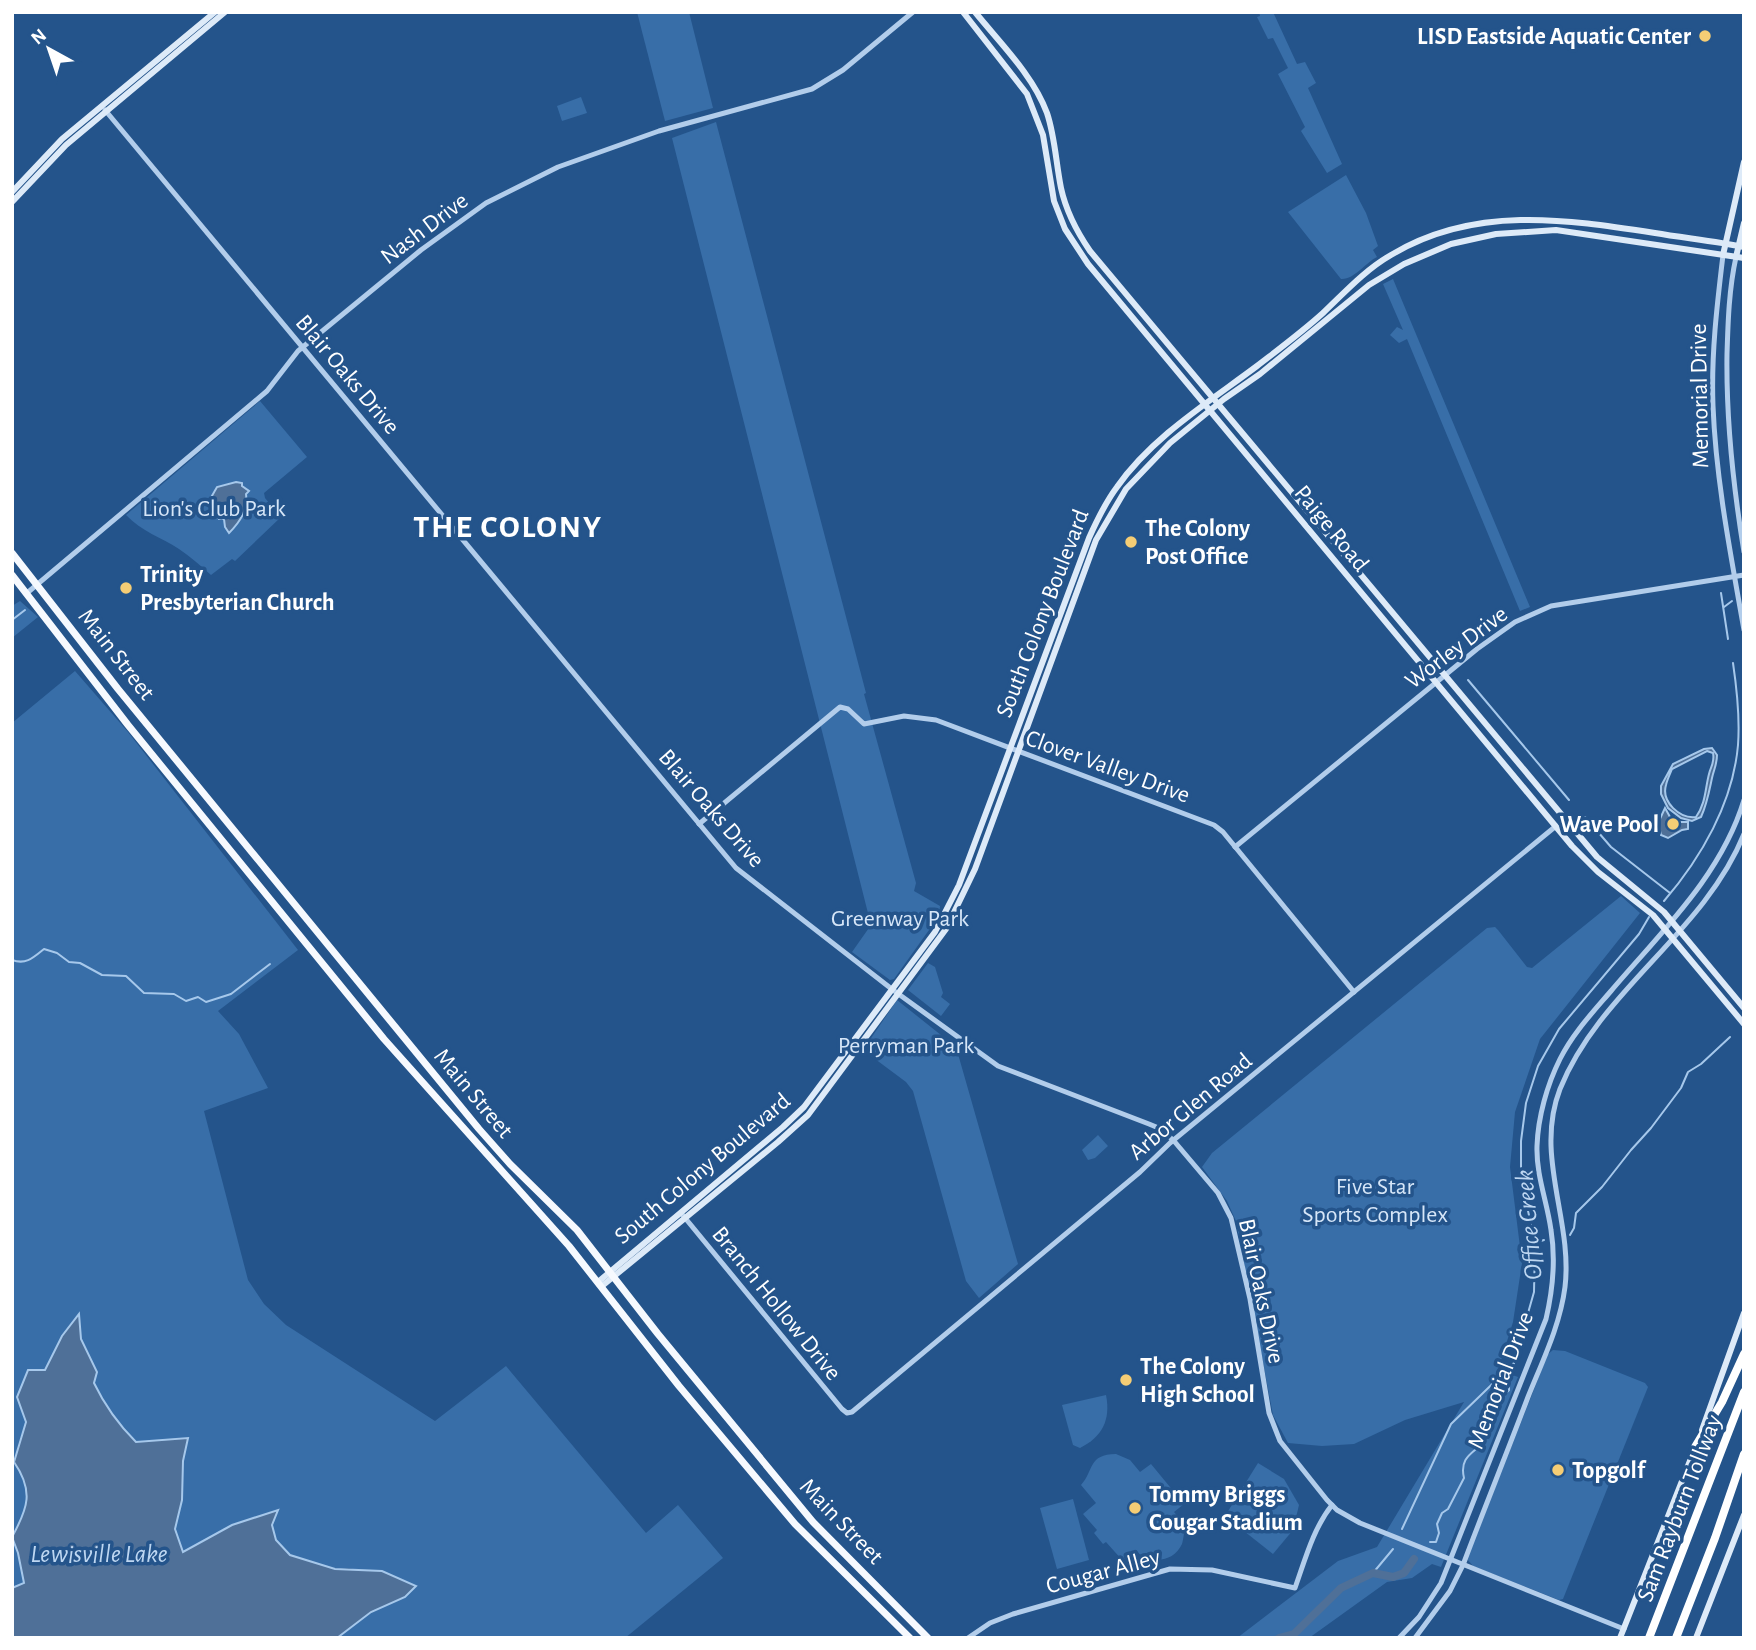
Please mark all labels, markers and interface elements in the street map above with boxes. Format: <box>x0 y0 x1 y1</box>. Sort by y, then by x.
north arrow <box>14 14 84 84</box>
place label: LISD Eastside Aquatic Center <box>1417 25 1692 49</box>
text: N <box>28 26 50 49</box>
marker: LISD Eastside Aquatic Center <box>1697 28 1713 44</box>
street label: Nash Drive <box>377 188 473 269</box>
street label: Blair Oaks Drive <box>291 310 404 439</box>
street label: Memorial Drive <box>1687 323 1713 469</box>
street label: Paige Road <box>1289 481 1373 576</box>
park label: Lion's Club Park <box>142 497 286 521</box>
street label: South Colony Boulevard <box>992 506 1094 721</box>
district label: THE COLONY <box>413 511 603 543</box>
place label: The Colony Post Office <box>1145 517 1250 569</box>
marker: The Colony Post Office <box>1123 534 1139 550</box>
place label: Trinity Presbyterian Church <box>140 563 335 615</box>
marker: Trinity Presbyterian Church <box>118 580 134 596</box>
street label: Worley Drive <box>1401 602 1512 694</box>
street label: Main Street <box>73 605 159 705</box>
street label: Clover Valley Drive <box>1022 726 1193 808</box>
street label: Blair Oaks Drive <box>654 745 769 872</box>
place label: Wave Pool <box>1559 813 1659 837</box>
marker: Wave Pool <box>1665 816 1681 832</box>
park label: Greenway Park <box>831 907 969 931</box>
park label: Perryman Park <box>838 1034 974 1058</box>
street label: Main Street <box>429 1044 517 1143</box>
street label: Arbor Glen Road <box>1125 1049 1257 1165</box>
street label: South Colony Boulevard <box>610 1089 795 1249</box>
water label: Office Creek <box>1511 1169 1547 1281</box>
park label: Five Star Sports Complex <box>1302 1175 1448 1227</box>
street label: Blair Oaks Drive <box>1234 1217 1288 1366</box>
street label: Branch Hollow Drive <box>707 1222 845 1385</box>
street label: Memorial Drive <box>1464 1308 1538 1452</box>
place label: The Colony High School <box>1140 1355 1255 1407</box>
marker: The Colony High School <box>1118 1372 1134 1388</box>
street label: Sam Rayburn Tollway <box>1633 1412 1727 1605</box>
place label: Topgolf <box>1572 1459 1647 1483</box>
marker: Topgolf <box>1550 1462 1566 1478</box>
street label: Main Street <box>795 1474 888 1569</box>
place label: Tommy Briggs Cougar Stadium <box>1149 1483 1303 1535</box>
marker: Tommy Briggs Cougar Stadium <box>1127 1500 1143 1516</box>
water label: Lewisville Lake <box>30 1541 168 1567</box>
street label: Cougar Alley <box>1044 1545 1163 1599</box>

